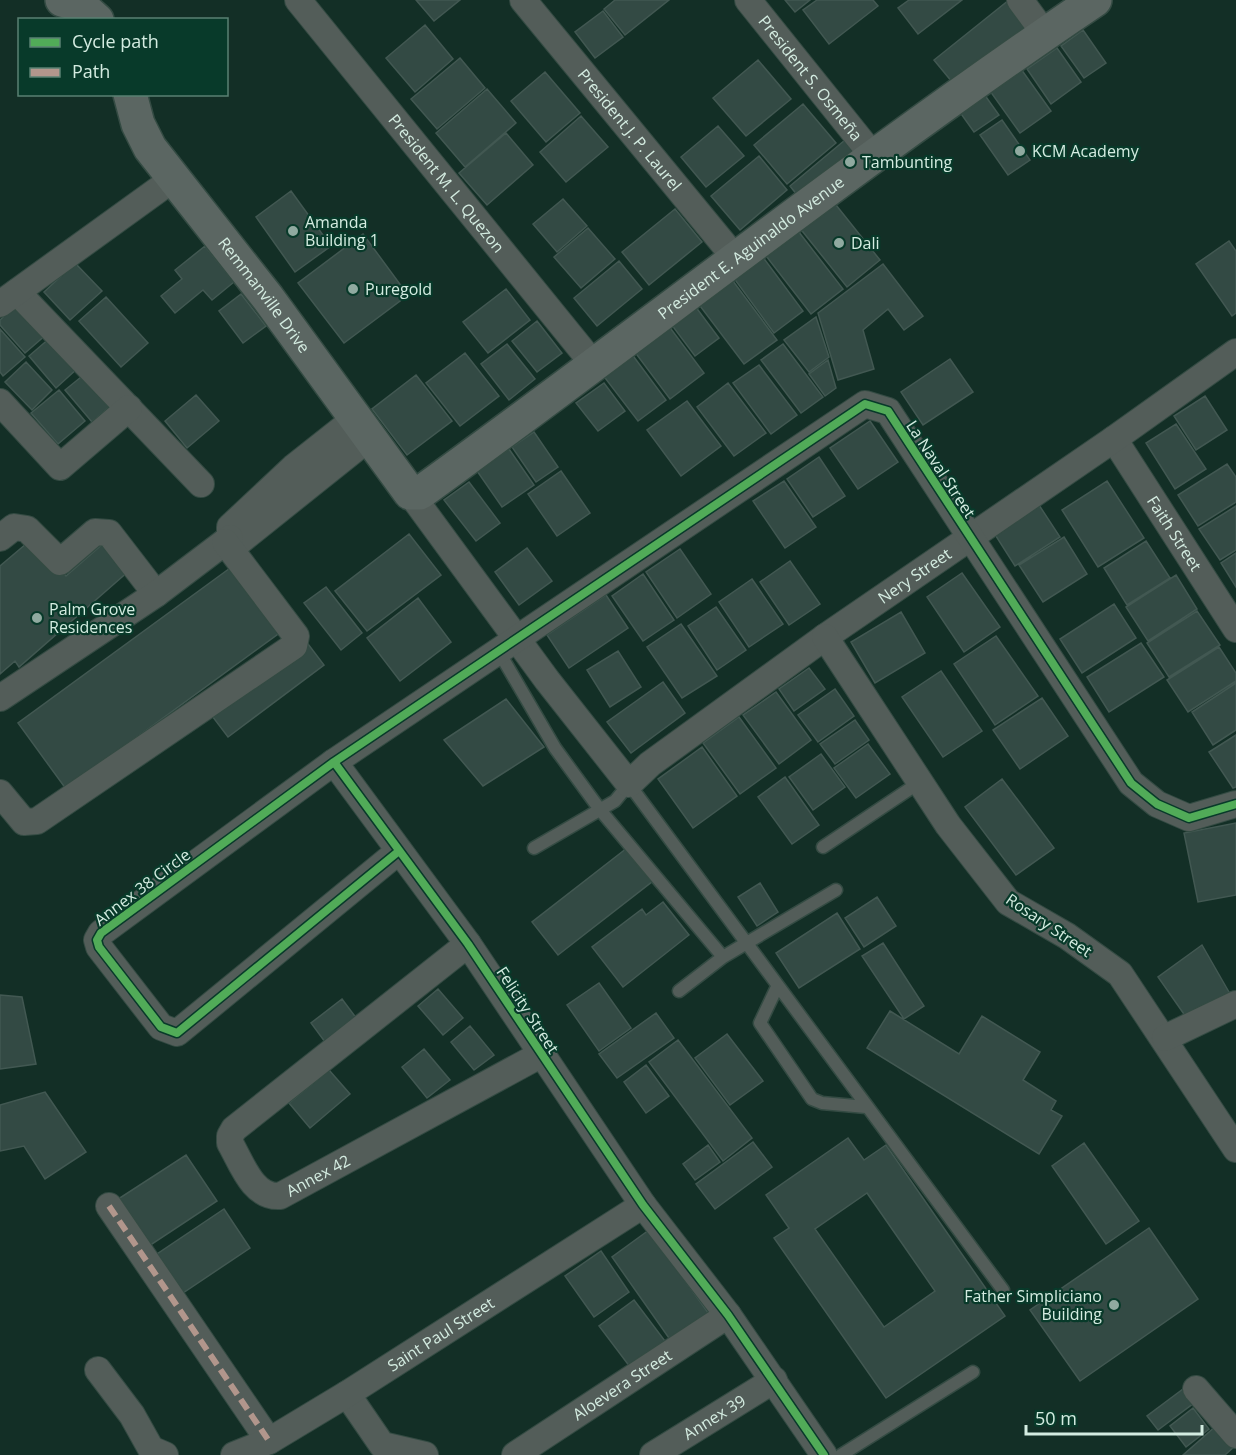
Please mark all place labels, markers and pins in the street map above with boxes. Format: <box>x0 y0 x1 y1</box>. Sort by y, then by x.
place label: KCM Academy <box>1032 140 1140 162</box>
marker: KCM Academy <box>1013 144 1027 158</box>
place label: Tambunting <box>862 151 952 173</box>
marker: Tambunting <box>843 155 857 169</box>
place label: Amanda Building 1 <box>305 211 379 251</box>
marker: Amanda Building 1 <box>286 224 300 238</box>
place label: Dali <box>851 232 880 254</box>
marker: Dali <box>832 236 846 250</box>
place label: Puregold <box>365 278 432 300</box>
marker: Puregold <box>346 282 360 296</box>
place label: Palm Grove Residences <box>49 598 135 638</box>
marker: Palm Grove Residences <box>30 611 44 625</box>
place label: Father Simpliciano Building <box>964 1285 1102 1325</box>
marker: Father Simpliciano Building <box>1107 1298 1121 1312</box>

